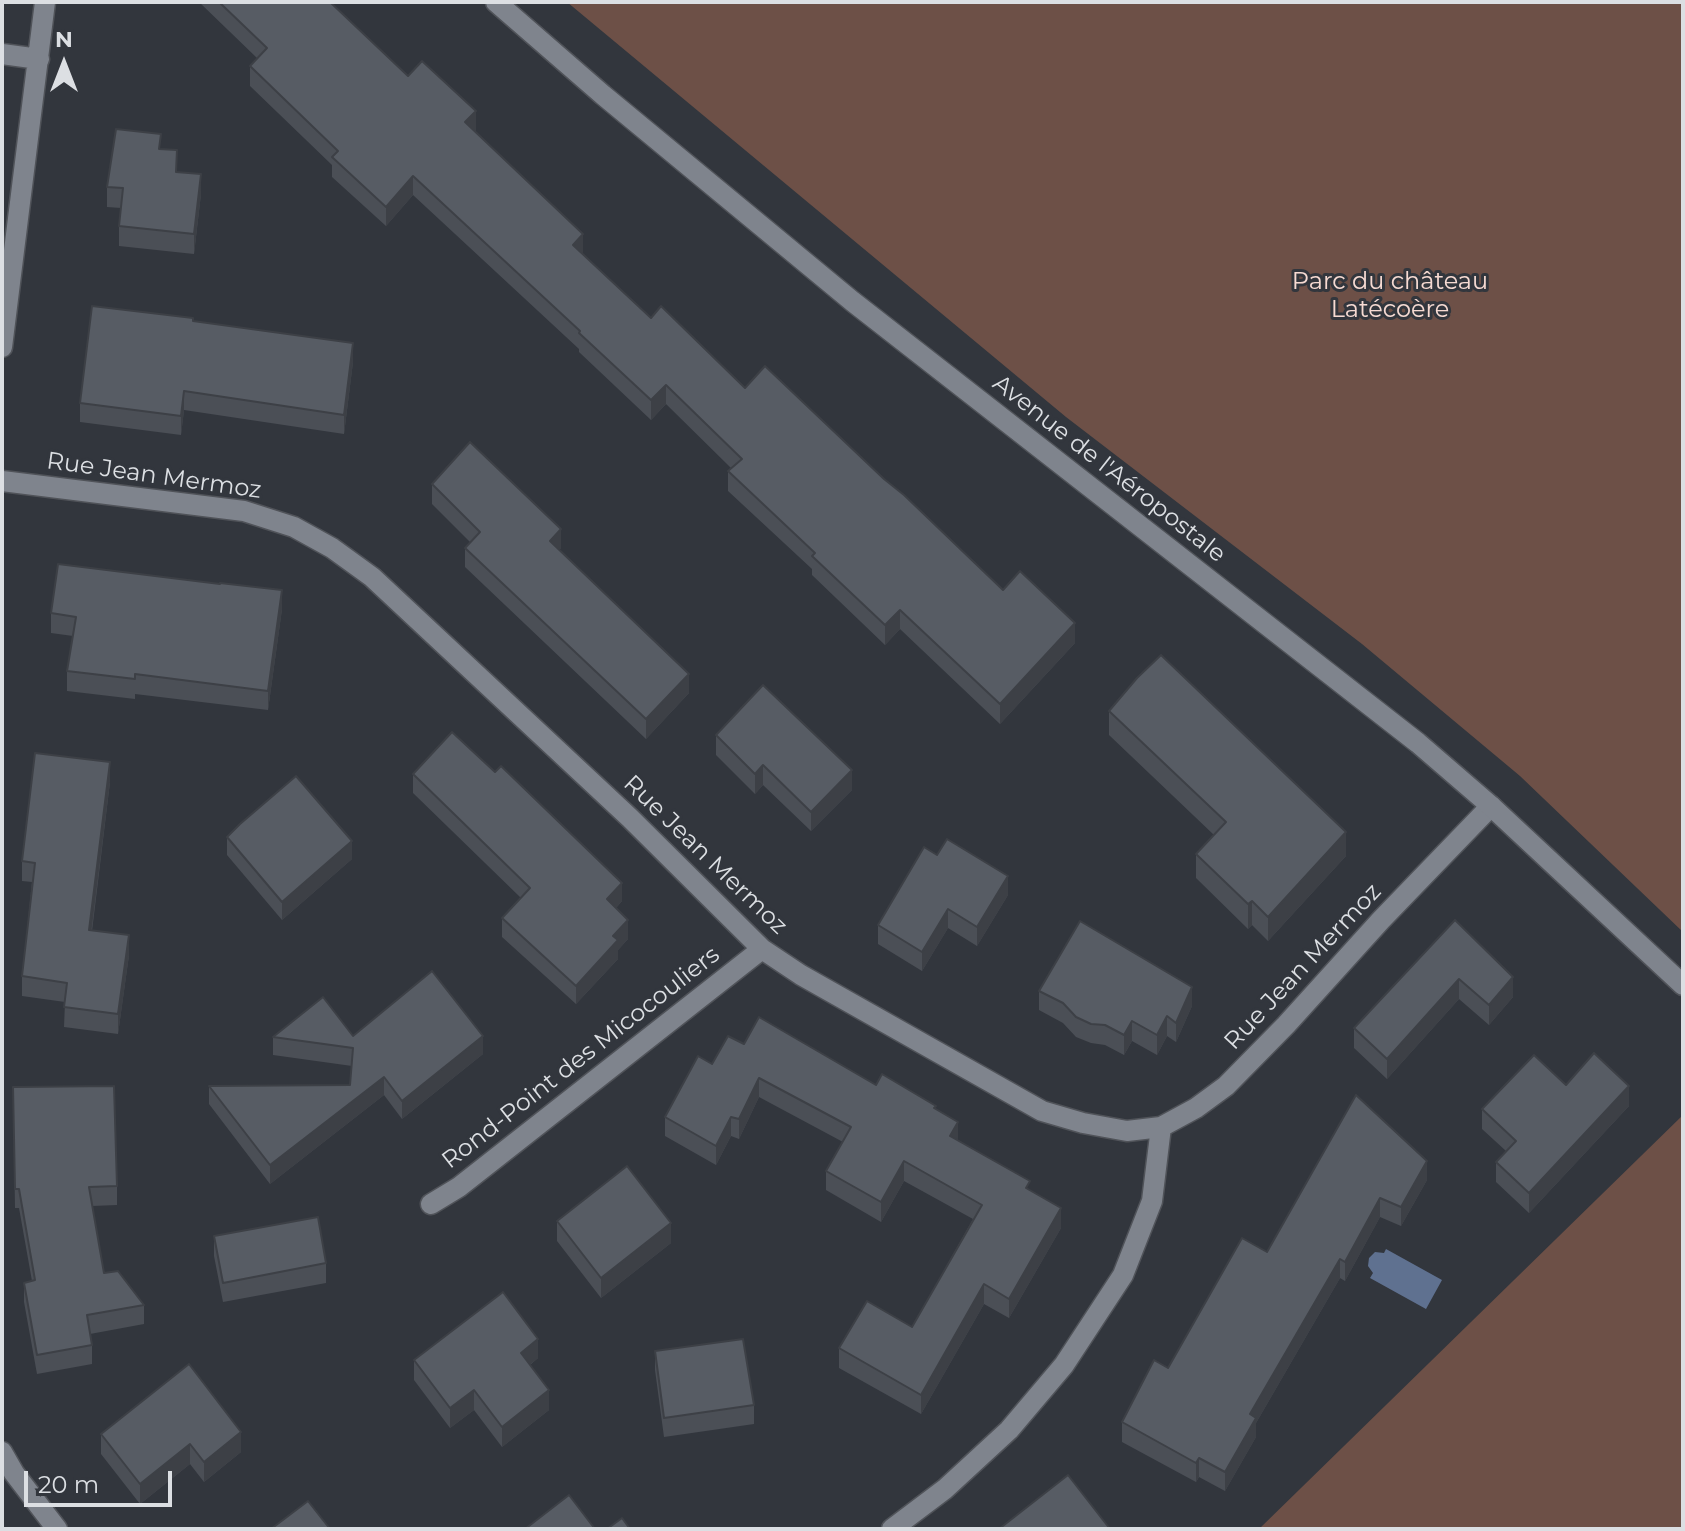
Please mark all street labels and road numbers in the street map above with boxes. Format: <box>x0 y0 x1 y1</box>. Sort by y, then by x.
street label: Avenue de l'Aéropostale <box>987 369 1231 569</box>
street label: Rue Jean Mermoz <box>45 447 263 505</box>
street label: Rue Jean Mermoz <box>617 769 793 941</box>
street label: Rue Jean Mermoz <box>1219 878 1387 1056</box>
street label: Rond-Point des Micocouliers <box>436 941 726 1175</box>

